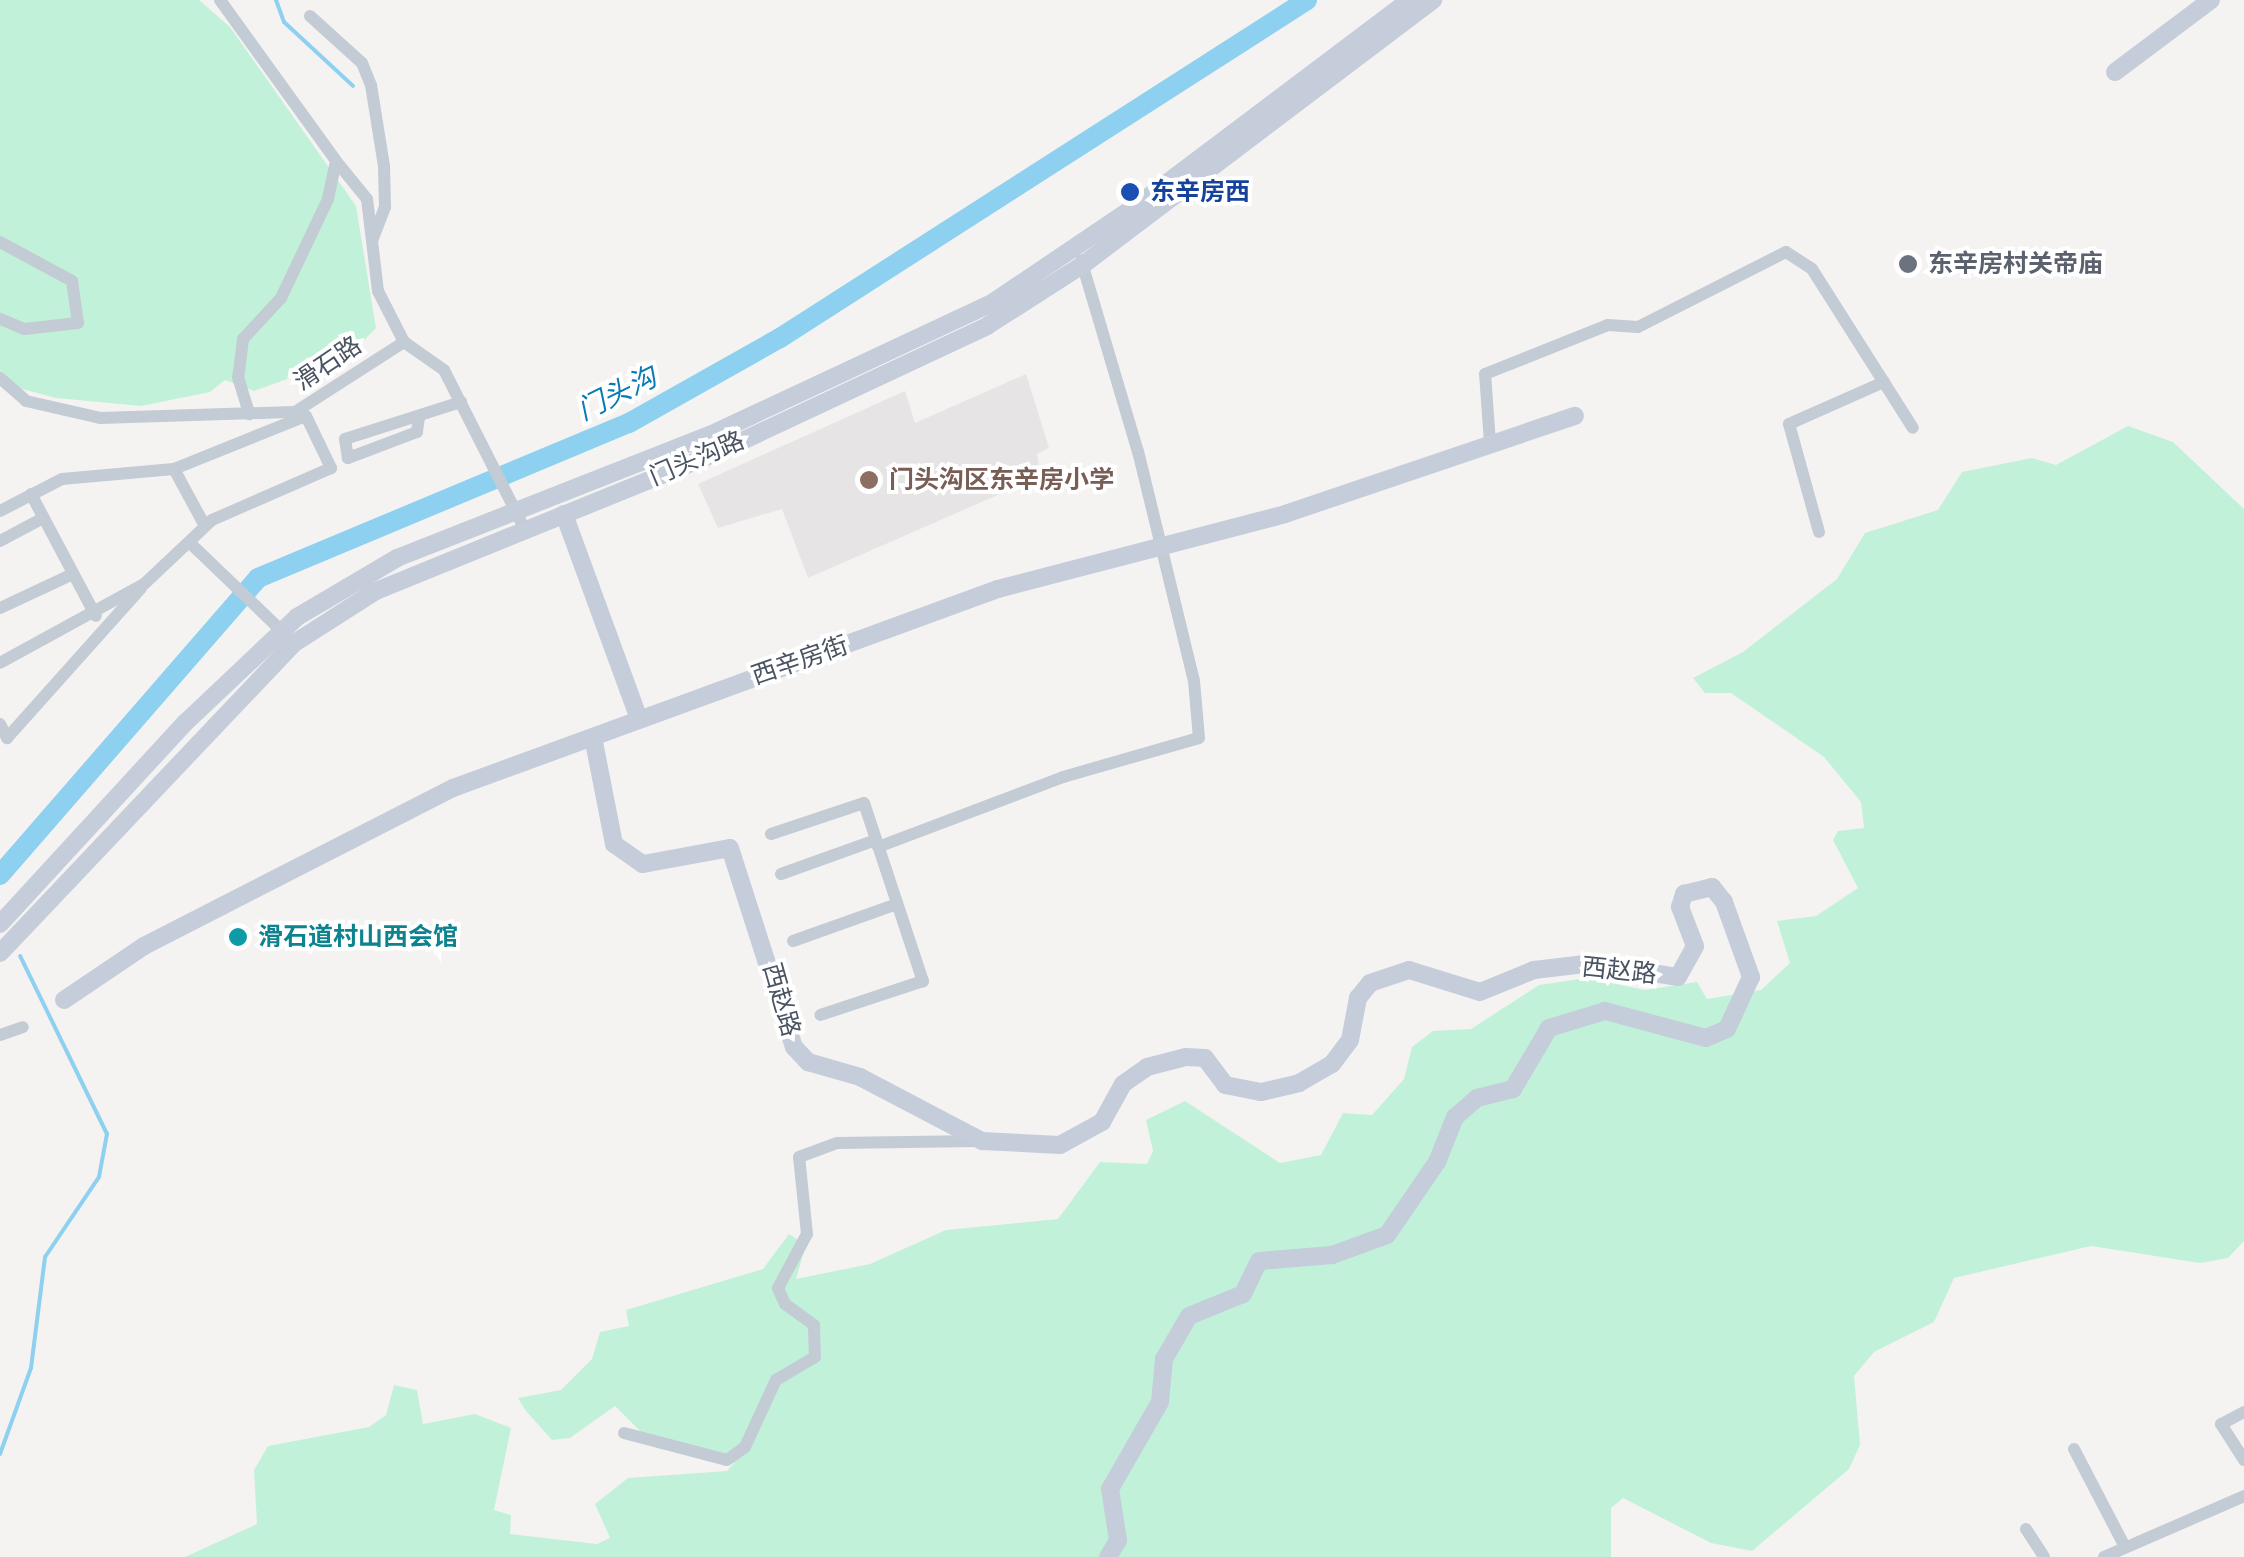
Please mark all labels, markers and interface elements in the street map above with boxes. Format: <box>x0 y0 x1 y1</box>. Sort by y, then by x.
place label: 东辛房西 <box>1150 177 1250 207</box>
marker: 东辛房西 <box>1119 181 1141 203</box>
place label: 东辛房村关帝庙 <box>1928 249 2103 279</box>
marker: 东辛房村关帝庙 <box>1897 253 1919 275</box>
street label: 滑石路 <box>289 331 367 397</box>
water label: 门头沟 <box>572 360 662 428</box>
street label: 门头沟路 <box>645 426 749 492</box>
place label: 门头沟区东辛房小学 <box>889 465 1114 495</box>
marker: 门头沟区东辛房小学 <box>858 469 880 491</box>
street label: 西辛房街 <box>748 631 852 691</box>
place label: 滑石道村山西会馆 <box>258 922 458 952</box>
marker: 滑石道村山西会馆 <box>227 926 249 948</box>
street label: 西赵路 <box>1580 952 1658 990</box>
street label: 西赵路 <box>756 960 806 1040</box>

